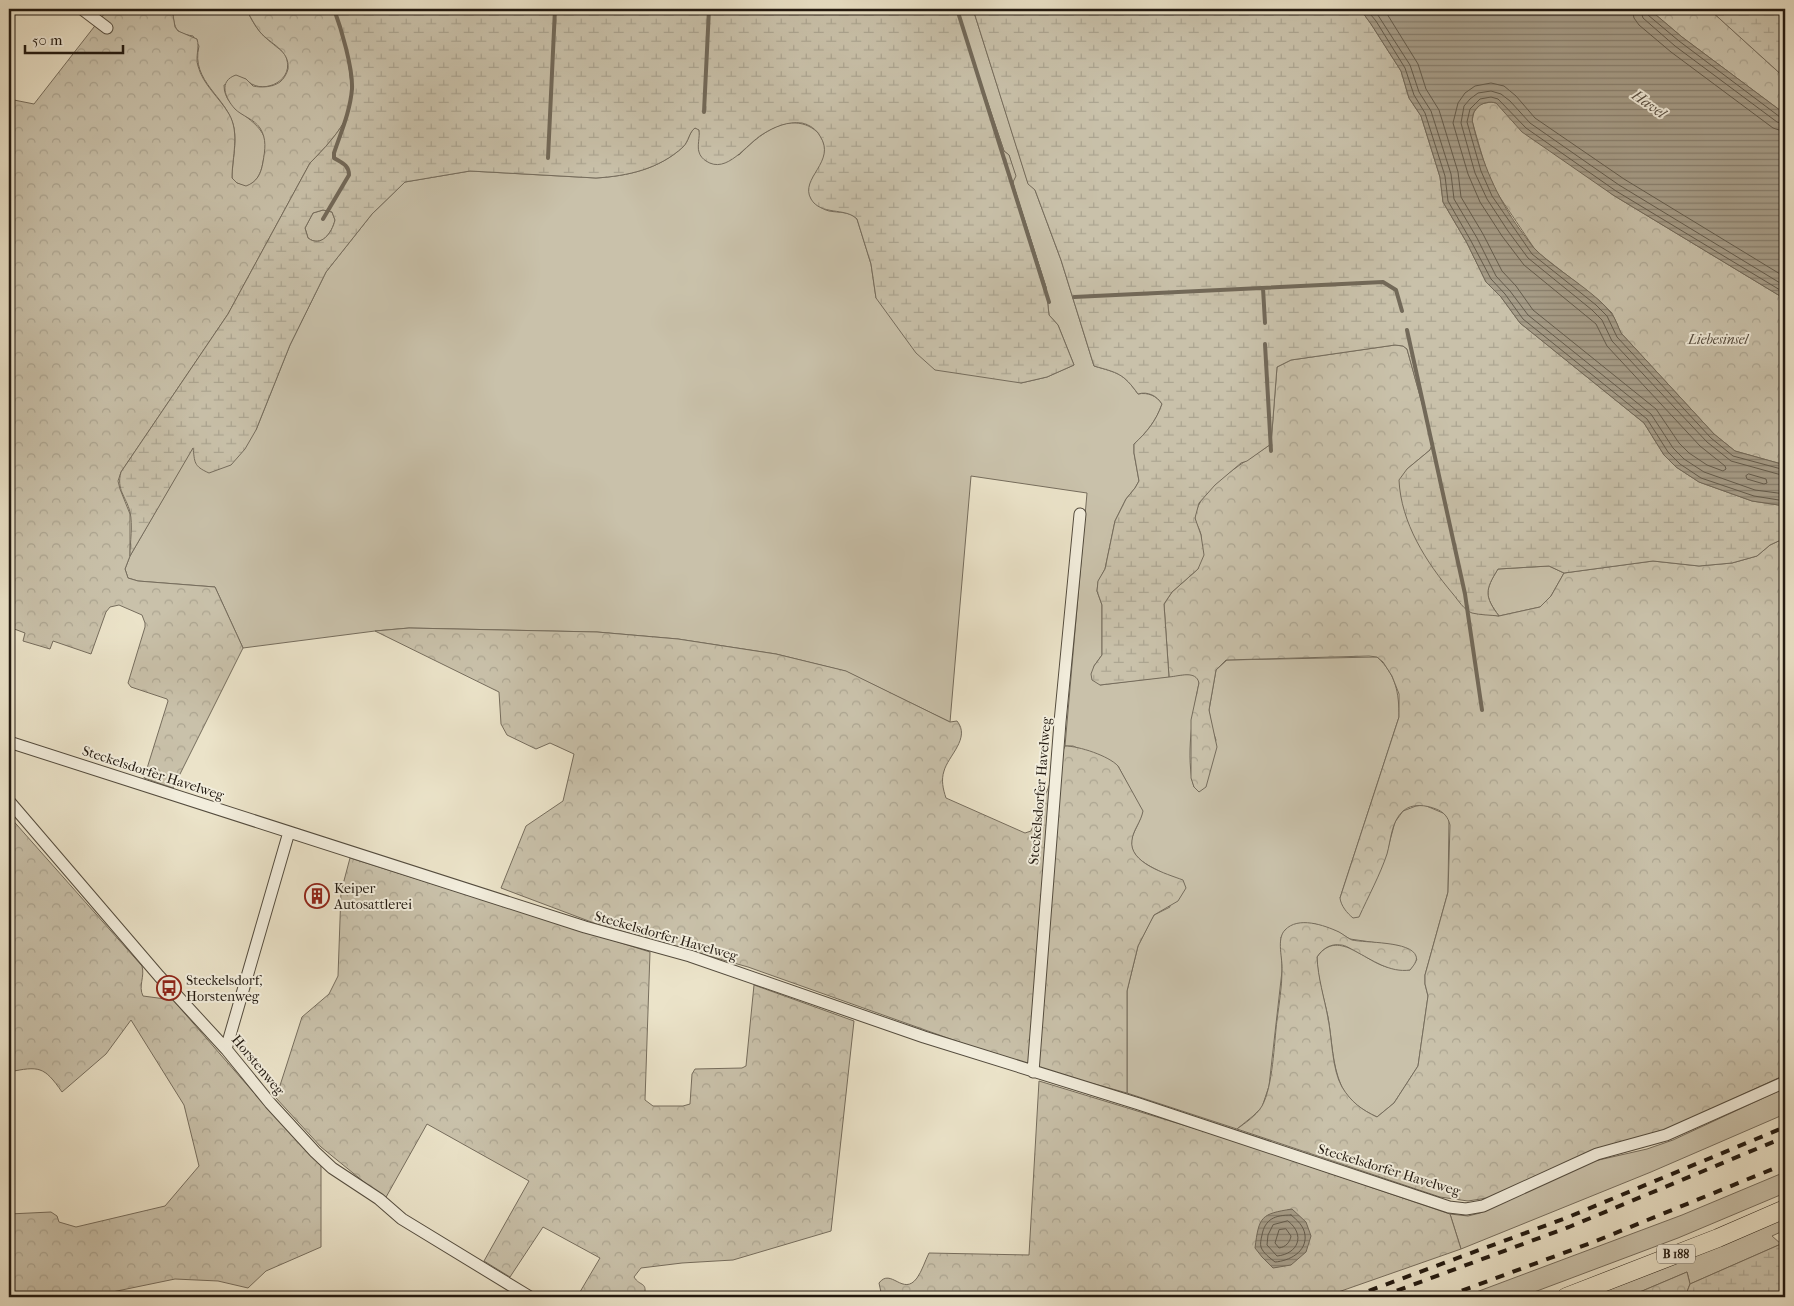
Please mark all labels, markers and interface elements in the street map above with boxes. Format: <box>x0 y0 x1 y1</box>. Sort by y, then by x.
scale bar <box>25 22 122 54</box>
text: 50 m <box>32 31 63 49</box>
water label: Havel <box>1628 85 1671 123</box>
park label: Liebesinsel <box>1687 331 1750 348</box>
street label: Steckelsdorfer Havelweg <box>1025 716 1055 866</box>
street label: Steckelsdorfer Havelweg <box>80 742 227 804</box>
place label: Keiper Autosattlerei <box>333 880 412 913</box>
building icon: Keiper Autosattlerei <box>304 883 330 909</box>
street label: Steckelsdorfer Havelweg <box>592 907 740 965</box>
place label: Steckelsdorf, Horstenweg <box>186 972 263 1005</box>
bus stop icon: Steckelsdorf, Horstenweg <box>156 975 182 1001</box>
street label: Horstenweg <box>228 1031 288 1099</box>
street label: Steckelsdorfer Havelweg <box>1316 1140 1463 1200</box>
road number: B 188 <box>1657 1244 1695 1264</box>

